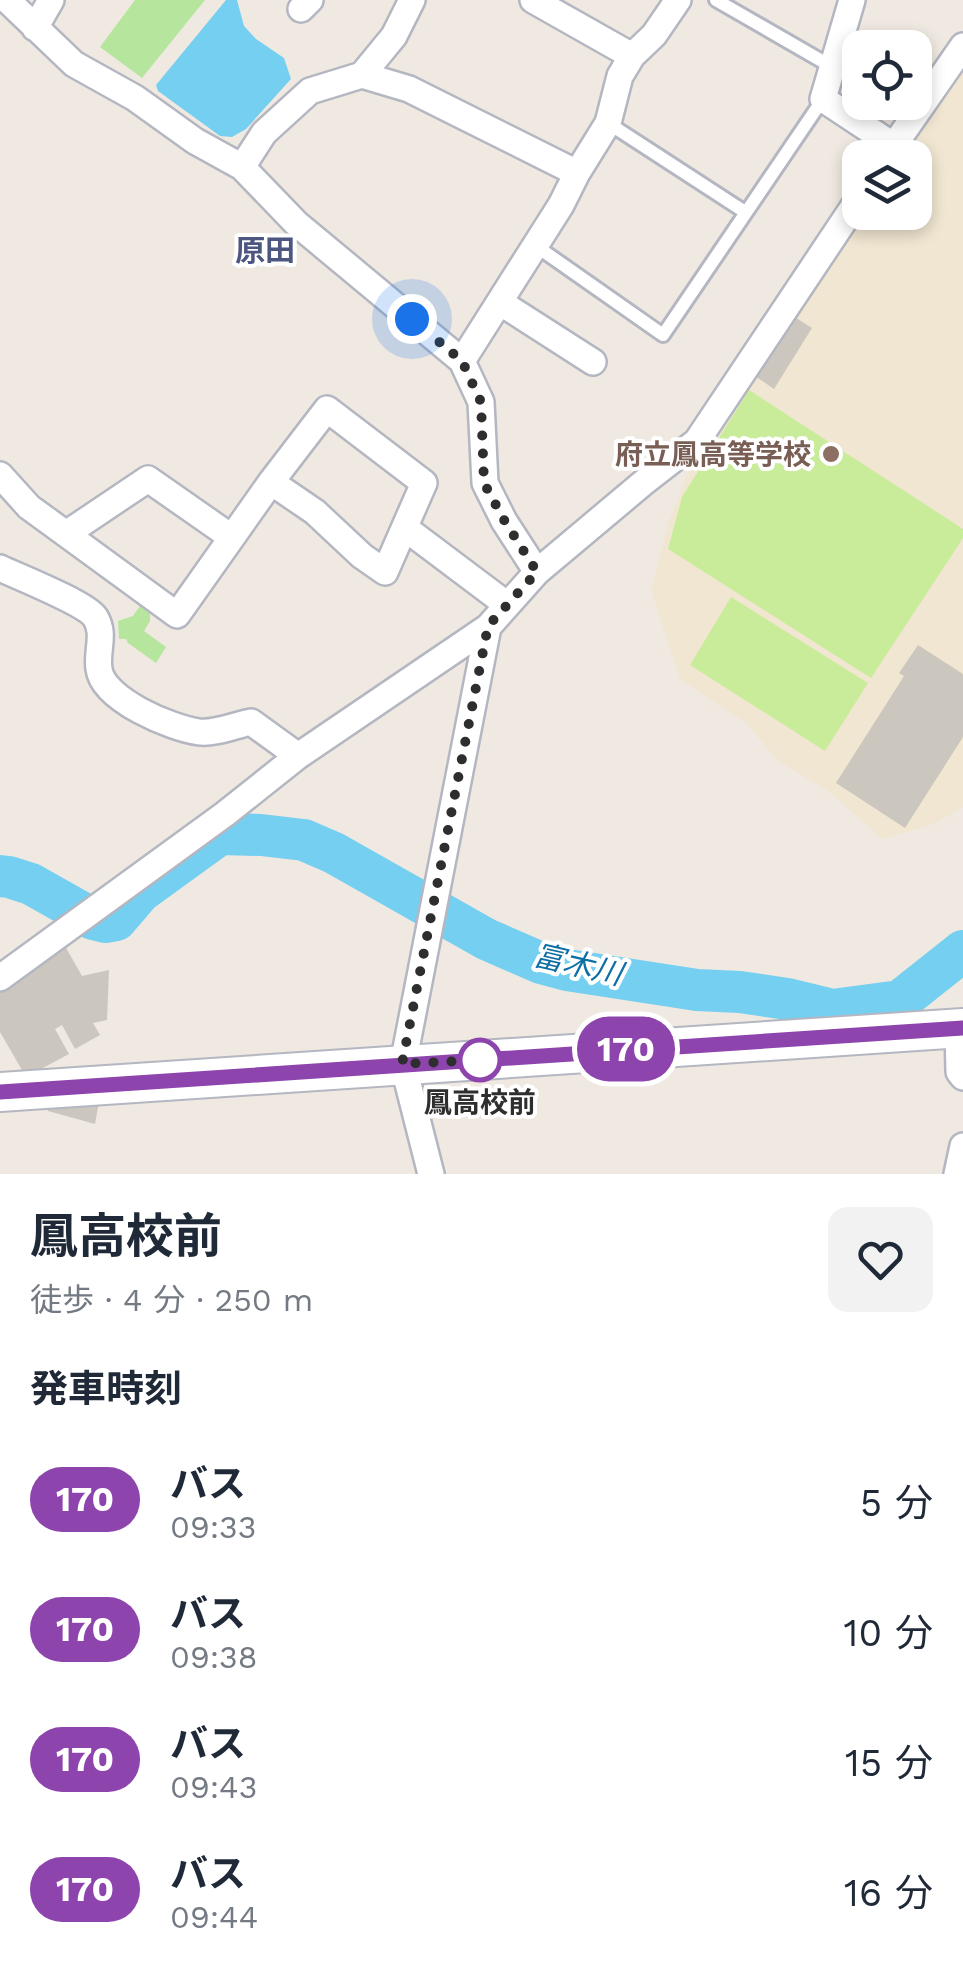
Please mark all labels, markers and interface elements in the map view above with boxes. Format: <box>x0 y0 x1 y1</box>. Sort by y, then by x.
map controls <box>842 30 932 230</box>
button: locate <box>842 30 932 120</box>
button: layers <box>842 140 932 230</box>
district label: 原田 <box>235 233 295 268</box>
your location <box>387 294 437 344</box>
place label: 府立鳳高等学校 <box>615 438 811 471</box>
marker: 府立鳳高等学校 <box>820 443 842 465</box>
water label: 富木川 <box>530 937 629 992</box>
line badge: 170 <box>568 1016 684 1082</box>
text: 170 <box>597 1028 655 1070</box>
marker: 鳳高校前 <box>459 1039 501 1081</box>
place label: 鳳高校前 <box>424 1086 536 1119</box>
button: heart <box>828 1207 933 1312</box>
text: 鳳高校前 <box>30 1208 222 1265</box>
text: 徒歩 · 4 分 · 250 m <box>30 1281 313 1319</box>
text: 発車時刻 <box>30 1367 182 1411</box>
text: バス <box>170 1462 246 1506</box>
text: 170 <box>56 1478 114 1520</box>
text: 5 分 <box>860 1481 933 1525</box>
text: 09:33 <box>170 1508 256 1546</box>
text: バス <box>170 1592 246 1636</box>
text: 170 <box>56 1608 114 1650</box>
text: 10 分 <box>844 1611 933 1655</box>
text: 09:38 <box>170 1638 258 1676</box>
text: バス <box>170 1722 246 1766</box>
text: 170 <box>56 1738 114 1780</box>
text: 15 分 <box>845 1741 933 1785</box>
text: 09:43 <box>170 1768 257 1806</box>
text: バス <box>170 1852 246 1896</box>
text: 170 <box>56 1868 114 1910</box>
text: 16 分 <box>844 1871 933 1915</box>
text: 09:44 <box>170 1898 258 1936</box>

